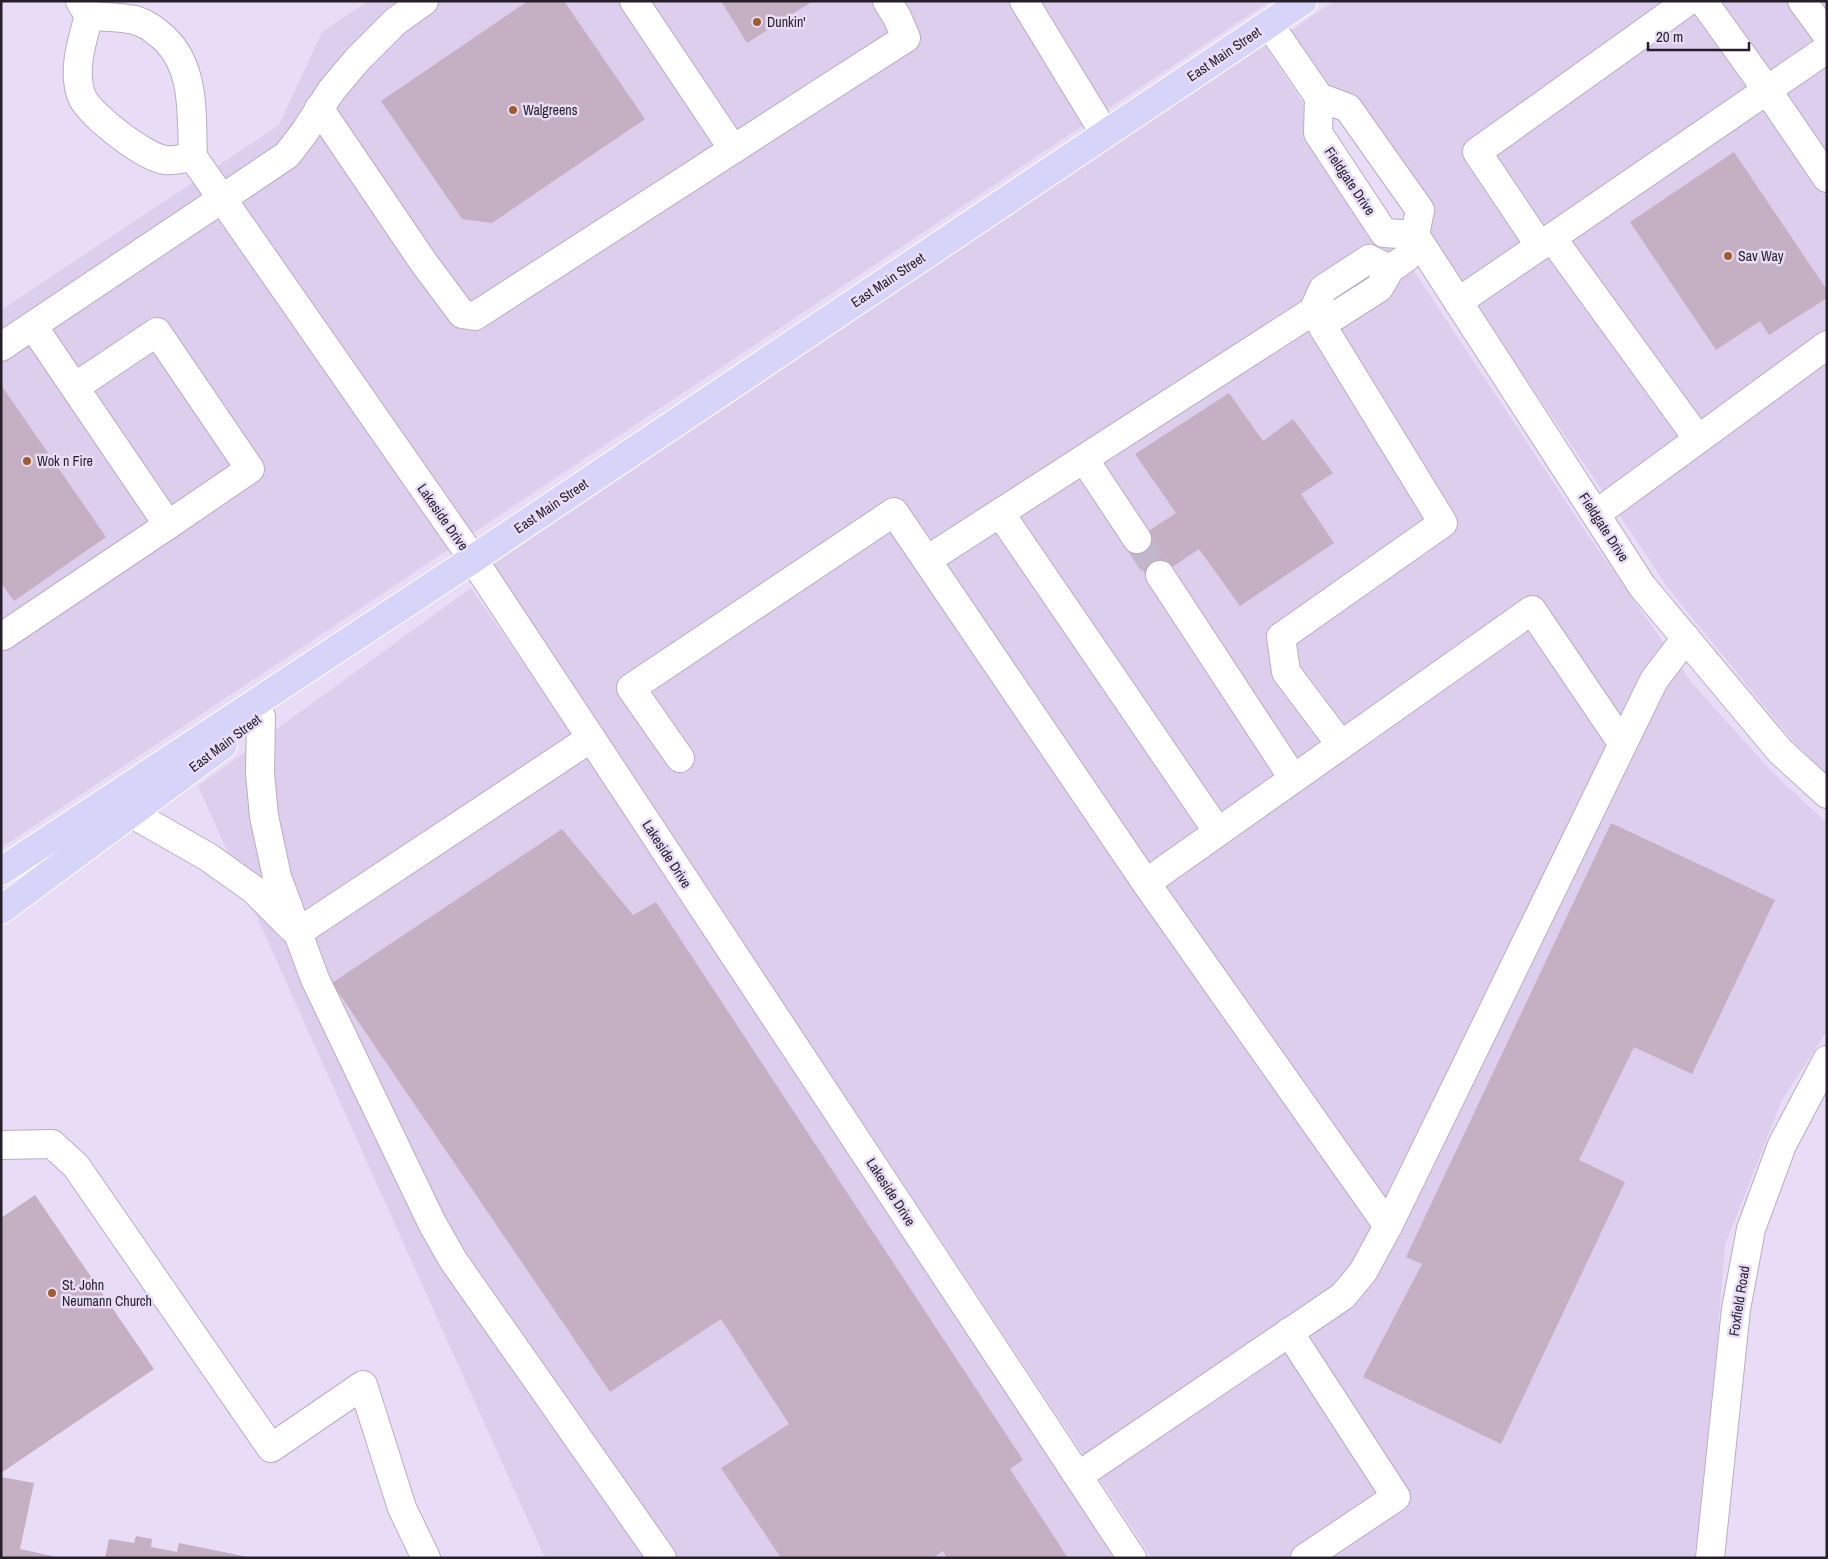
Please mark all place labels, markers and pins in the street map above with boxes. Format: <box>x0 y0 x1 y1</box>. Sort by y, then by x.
place label: Dunkin' <box>767 13 806 31</box>
marker: Dunkin' <box>751 16 763 28</box>
place label: Walgreens <box>523 101 578 119</box>
marker: Walgreens <box>507 104 519 116</box>
place label: Sav Way <box>1738 247 1784 265</box>
marker: Sav Way <box>1722 250 1734 262</box>
place label: Wok n Fire <box>37 452 93 470</box>
marker: Wok n Fire <box>21 455 33 467</box>
place label: St. John Neumann Church <box>62 1276 152 1310</box>
marker: St. John Neumann Church <box>46 1287 58 1299</box>

